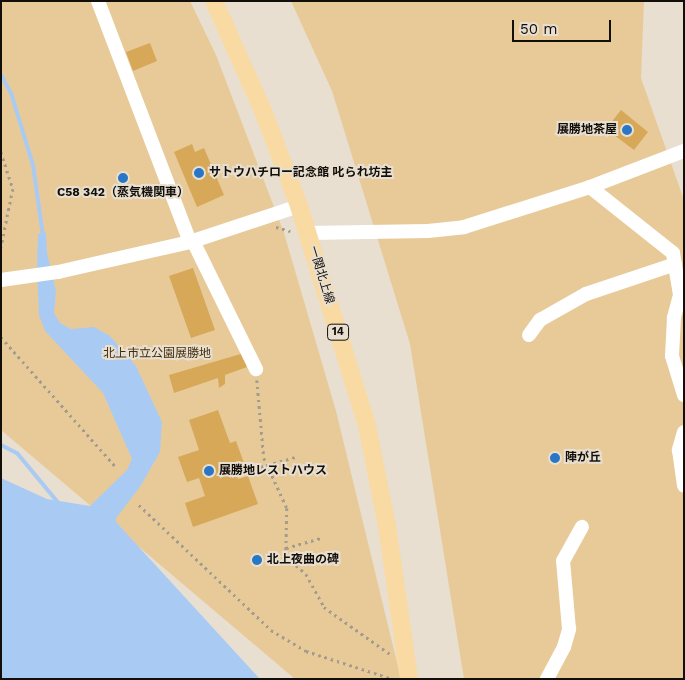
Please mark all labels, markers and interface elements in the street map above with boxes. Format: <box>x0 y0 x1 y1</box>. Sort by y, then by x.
scale bar <box>515 10 614 42</box>
text: 50 m <box>520 20 557 38</box>
place label: 展勝地茶屋 <box>557 123 617 137</box>
marker: 展勝地茶屋 <box>621 124 633 136</box>
place label: サトウハチロー記念館 叱られ坊主 <box>209 166 392 180</box>
marker: サトウハチロー記念館 叱られ坊主 <box>193 167 205 179</box>
marker: C58 342（蒸気機関車） <box>117 172 129 184</box>
place label: C58 342（蒸気機関車） <box>57 186 189 200</box>
street label: 一関北上線 <box>305 244 337 306</box>
road number: 14 <box>327 324 349 341</box>
park label: 北上市立公園展勝地 <box>103 347 211 361</box>
place label: 陣が丘 <box>565 451 601 465</box>
marker: 陣が丘 <box>549 452 561 464</box>
place label: 展勝地レストハウス <box>219 464 327 478</box>
marker: 展勝地レストハウス <box>203 465 215 477</box>
place label: 北上夜曲の碑 <box>267 553 339 567</box>
marker: 北上夜曲の碑 <box>251 554 263 566</box>

